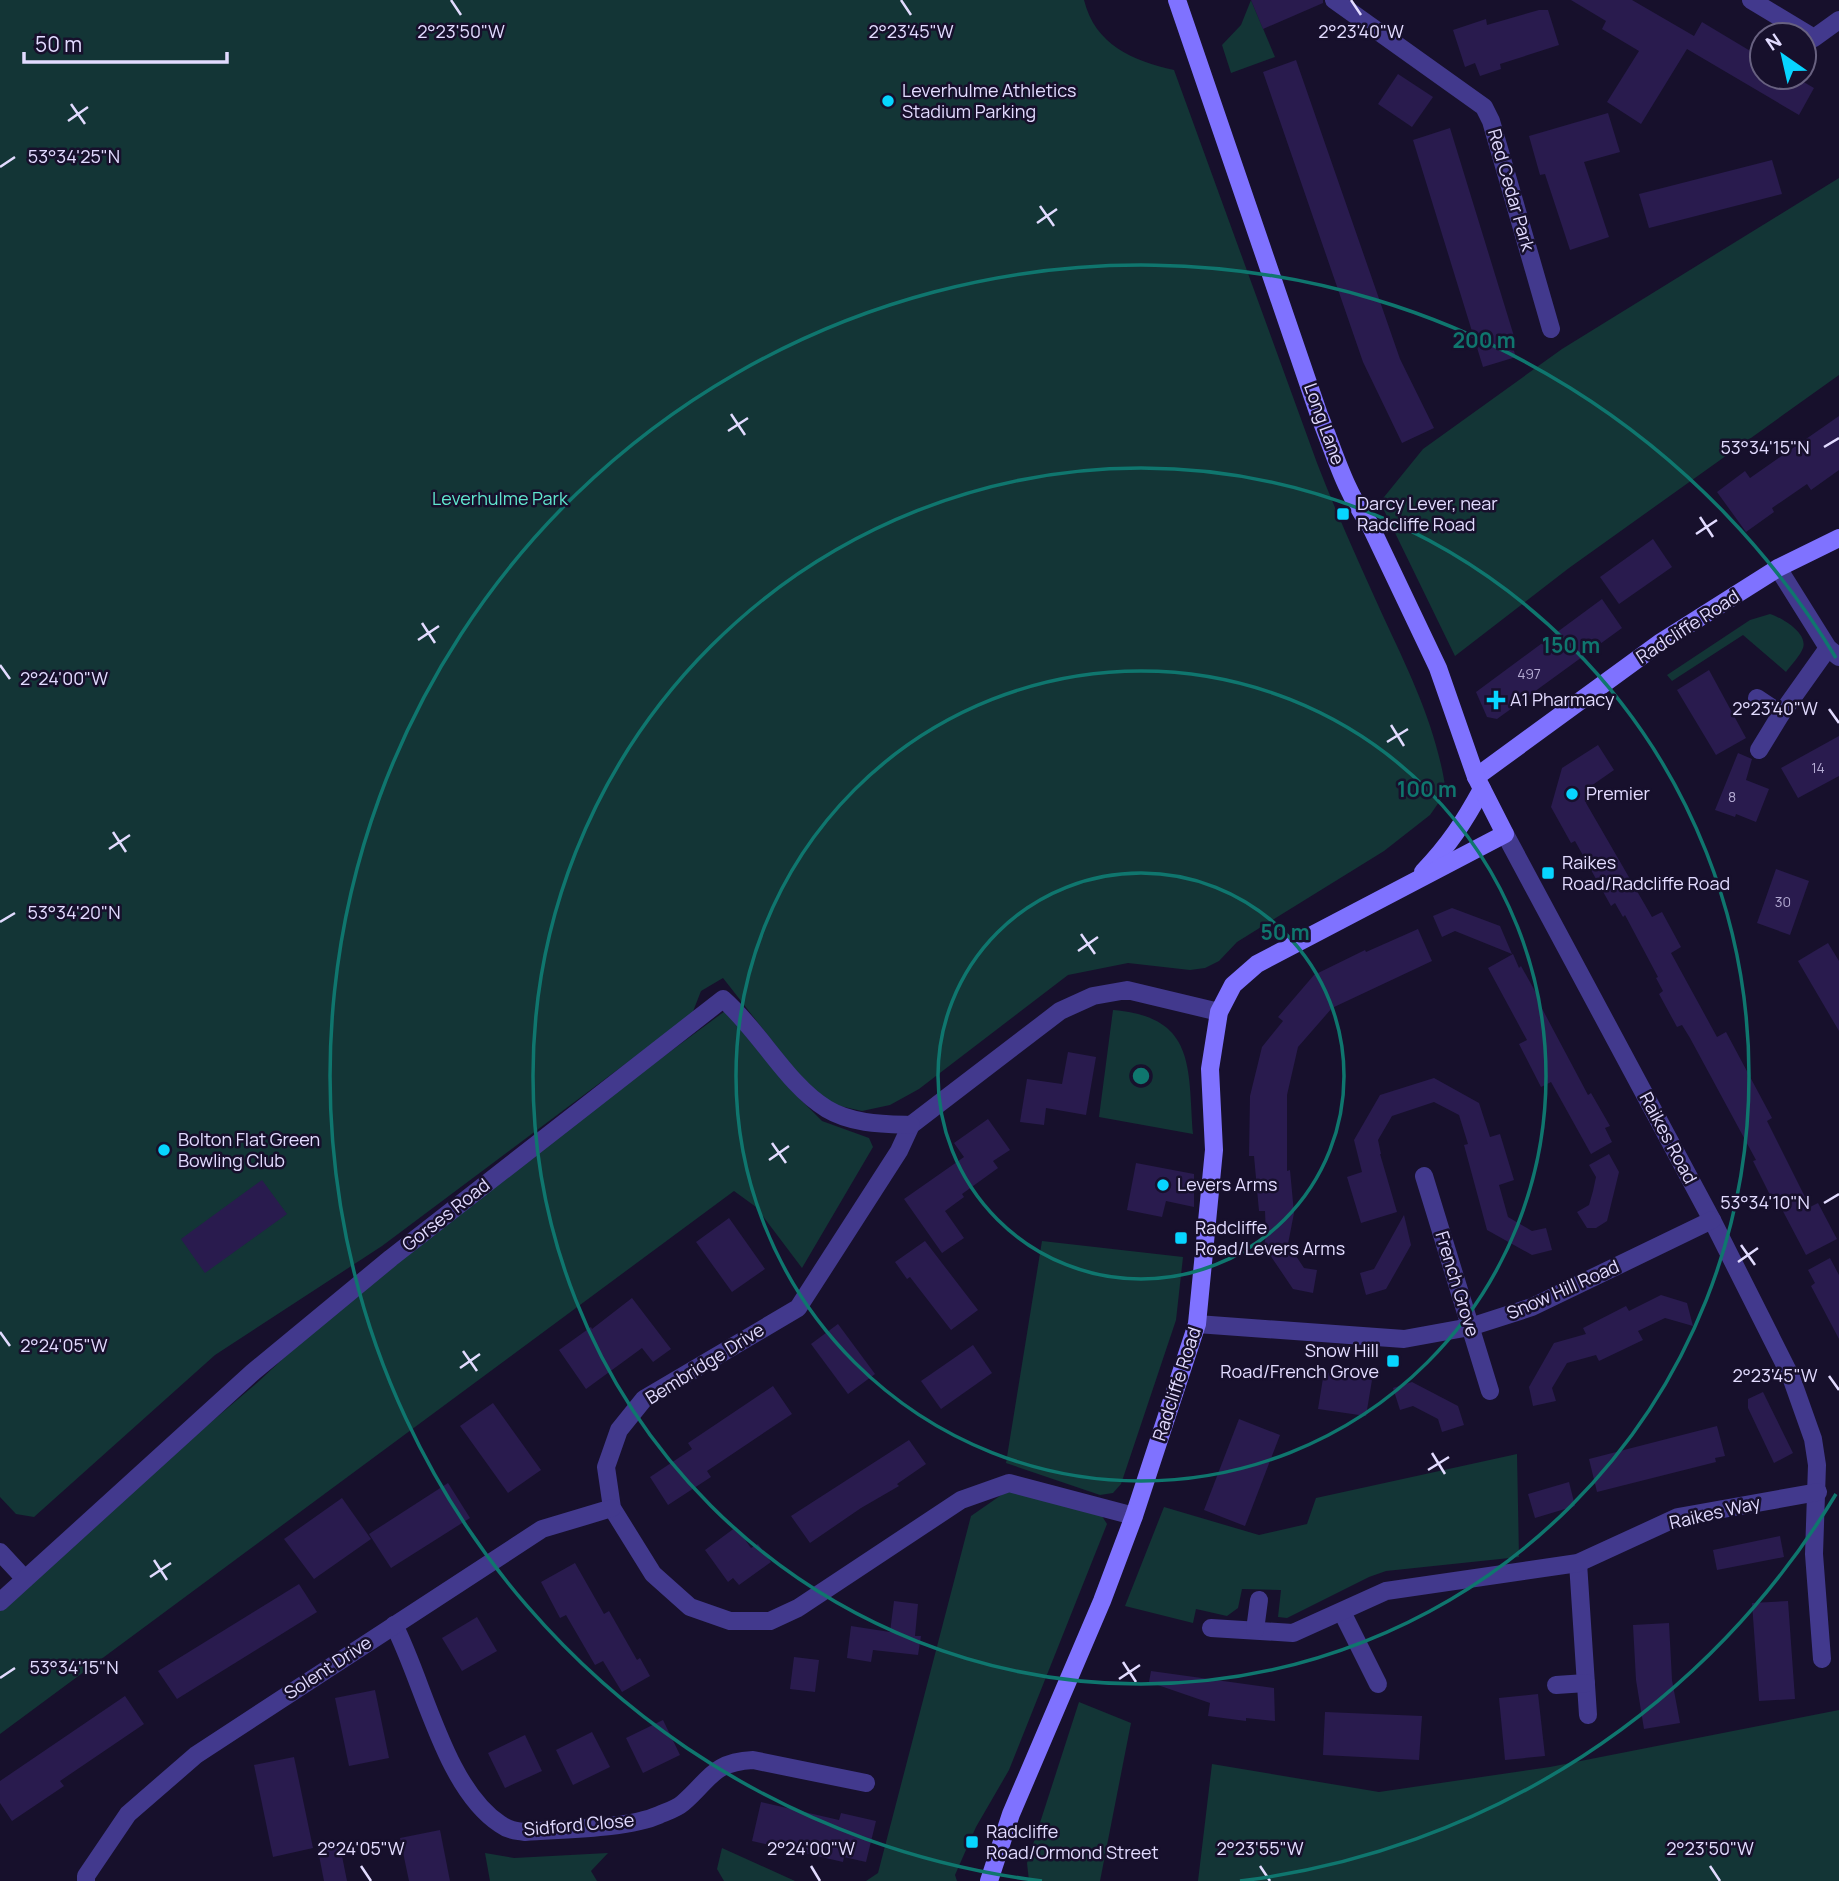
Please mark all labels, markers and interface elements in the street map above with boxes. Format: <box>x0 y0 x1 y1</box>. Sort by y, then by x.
text: 2°23'50"W <box>417 19 505 43</box>
text: 2°23'45"W <box>868 19 954 43</box>
text: 2°23'40"W <box>1318 19 1404 43</box>
scale bar <box>24 21 228 65</box>
north arrow <box>1748 21 1818 91</box>
text: N <box>1761 27 1786 57</box>
text: 50 m <box>35 30 82 58</box>
place label: Leverhulme Athletics Stadium Parking <box>902 78 1077 123</box>
marker: Leverhulme Athletics Stadium Parking <box>880 93 896 109</box>
street label: Red Cedar Park <box>1483 126 1541 255</box>
text: 53°34'25"N <box>28 144 120 168</box>
text: 200 m <box>1452 326 1516 354</box>
street label: Long Lane <box>1299 380 1351 468</box>
text: 53°34'15"N <box>1720 435 1810 459</box>
park label: Leverhulme Park <box>432 486 569 510</box>
place label: Darcy Lever, near Radcliffe Road <box>1357 491 1498 536</box>
marker: Darcy Lever, near Radcliffe Road <box>1335 506 1351 522</box>
street label: Radcliffe Road <box>1631 584 1744 668</box>
text: 150 m <box>1542 631 1600 659</box>
house number: 497 <box>1517 664 1541 683</box>
text: 2°24'00"W <box>20 666 108 690</box>
place label: A1 Pharmacy <box>1510 687 1615 711</box>
marker: A1 Pharmacy <box>1488 692 1504 708</box>
text: 2°23'40"W <box>1732 696 1818 720</box>
house number: 14 <box>1811 758 1825 777</box>
text: 100 m <box>1397 775 1457 803</box>
place label: Premier <box>1586 781 1650 805</box>
marker: Premier <box>1564 786 1580 802</box>
house number: 8 <box>1728 787 1736 806</box>
place label: Raikes Road/Radcliffe Road <box>1562 850 1730 895</box>
marker: Raikes Road/Radcliffe Road <box>1540 865 1556 881</box>
house number: 30 <box>1775 892 1791 911</box>
text: 53°34'20"N <box>28 900 120 924</box>
text: 50 m <box>1260 918 1310 946</box>
centre of rings <box>1129 1064 1153 1088</box>
street label: Raikes Road <box>1635 1088 1703 1188</box>
place label: Bolton Flat Green Bowling Club <box>178 1127 320 1172</box>
marker: Bolton Flat Green Bowling Club <box>156 1142 172 1158</box>
street label: Gorses Road <box>397 1172 494 1256</box>
place label: Levers Arms <box>1177 1172 1277 1196</box>
marker: Levers Arms <box>1155 1177 1171 1193</box>
text: 53°34'10"N <box>1720 1190 1810 1214</box>
place label: Radcliffe Road/Levers Arms <box>1195 1215 1345 1260</box>
street label: French Grove <box>1431 1228 1485 1339</box>
marker: Radcliffe Road/Levers Arms <box>1173 1230 1189 1246</box>
street label: Snow Hill Road <box>1503 1254 1623 1325</box>
street label: Bembridge Drive <box>641 1317 768 1409</box>
street label: Radcliffe Road <box>1146 1324 1206 1444</box>
text: 2°24'05"W <box>20 1333 108 1357</box>
place label: Snow Hill Road/French Grove <box>1220 1338 1379 1383</box>
marker: Snow Hill Road/French Grove <box>1385 1353 1401 1369</box>
text: 2°23'45"W <box>1732 1363 1818 1387</box>
street label: Raikes Way <box>1667 1490 1763 1534</box>
street label: Solent Drive <box>279 1630 376 1704</box>
text: 53°34'15"N <box>29 1655 119 1679</box>
street label: Sidford Close <box>523 1807 635 1841</box>
place label: Radcliffe Road/Ormond Street <box>986 1819 1159 1864</box>
marker: Radcliffe Road/Ormond Street <box>964 1834 980 1850</box>
text: 2°24'05"W <box>317 1836 405 1860</box>
text: 2°24'00"W <box>767 1836 855 1860</box>
text: 2°23'55"W <box>1216 1836 1304 1860</box>
text: 2°23'50"W <box>1666 1836 1754 1860</box>

